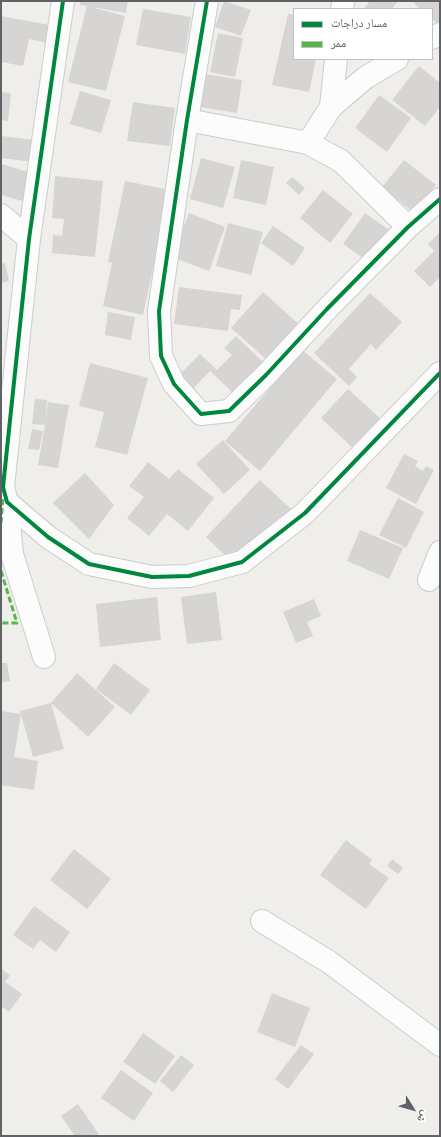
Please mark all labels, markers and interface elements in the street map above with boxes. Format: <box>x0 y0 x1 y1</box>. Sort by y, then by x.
legend <box>293 8 433 60</box>
text: مسار دراجات <box>331 16 387 31</box>
text: ممر <box>331 36 346 51</box>
north arrow <box>393 1089 433 1129</box>
text: ش <box>414 1108 432 1125</box>

